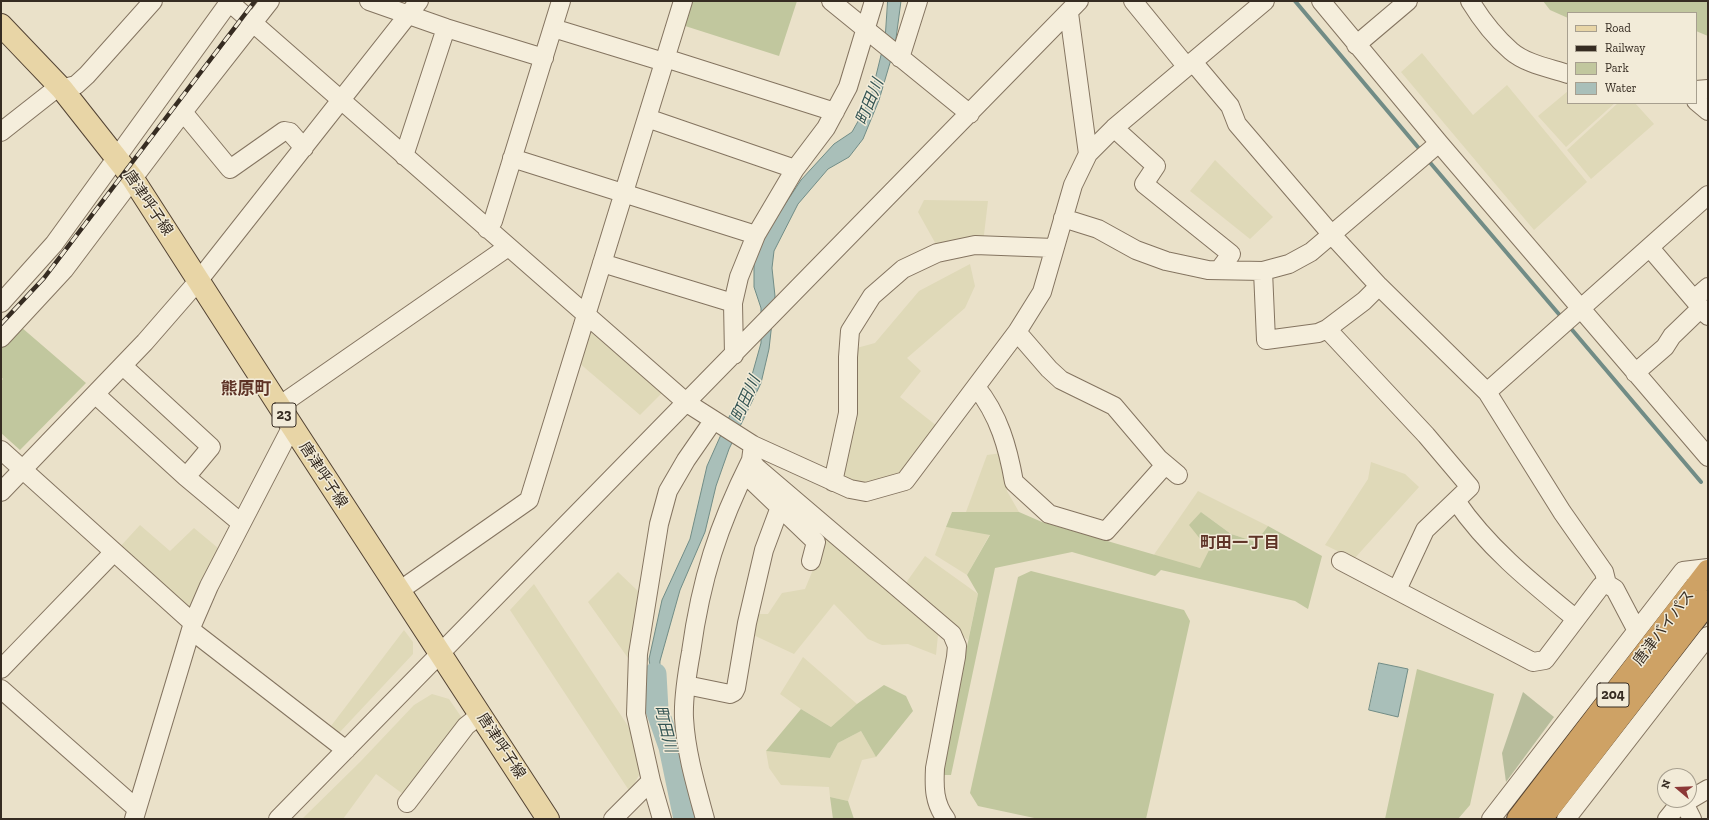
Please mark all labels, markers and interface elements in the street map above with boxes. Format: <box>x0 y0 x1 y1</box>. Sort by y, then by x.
legend <box>1567 12 1697 104</box>
text: Road <box>1605 21 1631 35</box>
text: Railway <box>1605 41 1646 55</box>
text: Park <box>1605 61 1629 75</box>
water label: 町田川 <box>852 76 888 128</box>
text: Water <box>1605 81 1637 95</box>
street label: 唐津呼子線 <box>120 167 176 239</box>
water label: 町田川 <box>727 373 765 425</box>
district label: 熊原町 <box>221 379 271 399</box>
road number: 23 <box>272 403 296 427</box>
street label: 唐津呼子線 <box>295 439 351 511</box>
district label: 町田一丁目 <box>1200 533 1280 553</box>
street label: 唐津バイパス <box>1630 587 1698 669</box>
road number: 204 <box>1597 683 1629 707</box>
water label: 町田川 <box>650 703 680 755</box>
street label: 唐津呼子線 <box>473 710 529 782</box>
north arrow <box>1657 768 1697 808</box>
text: N <box>1659 778 1674 790</box>

